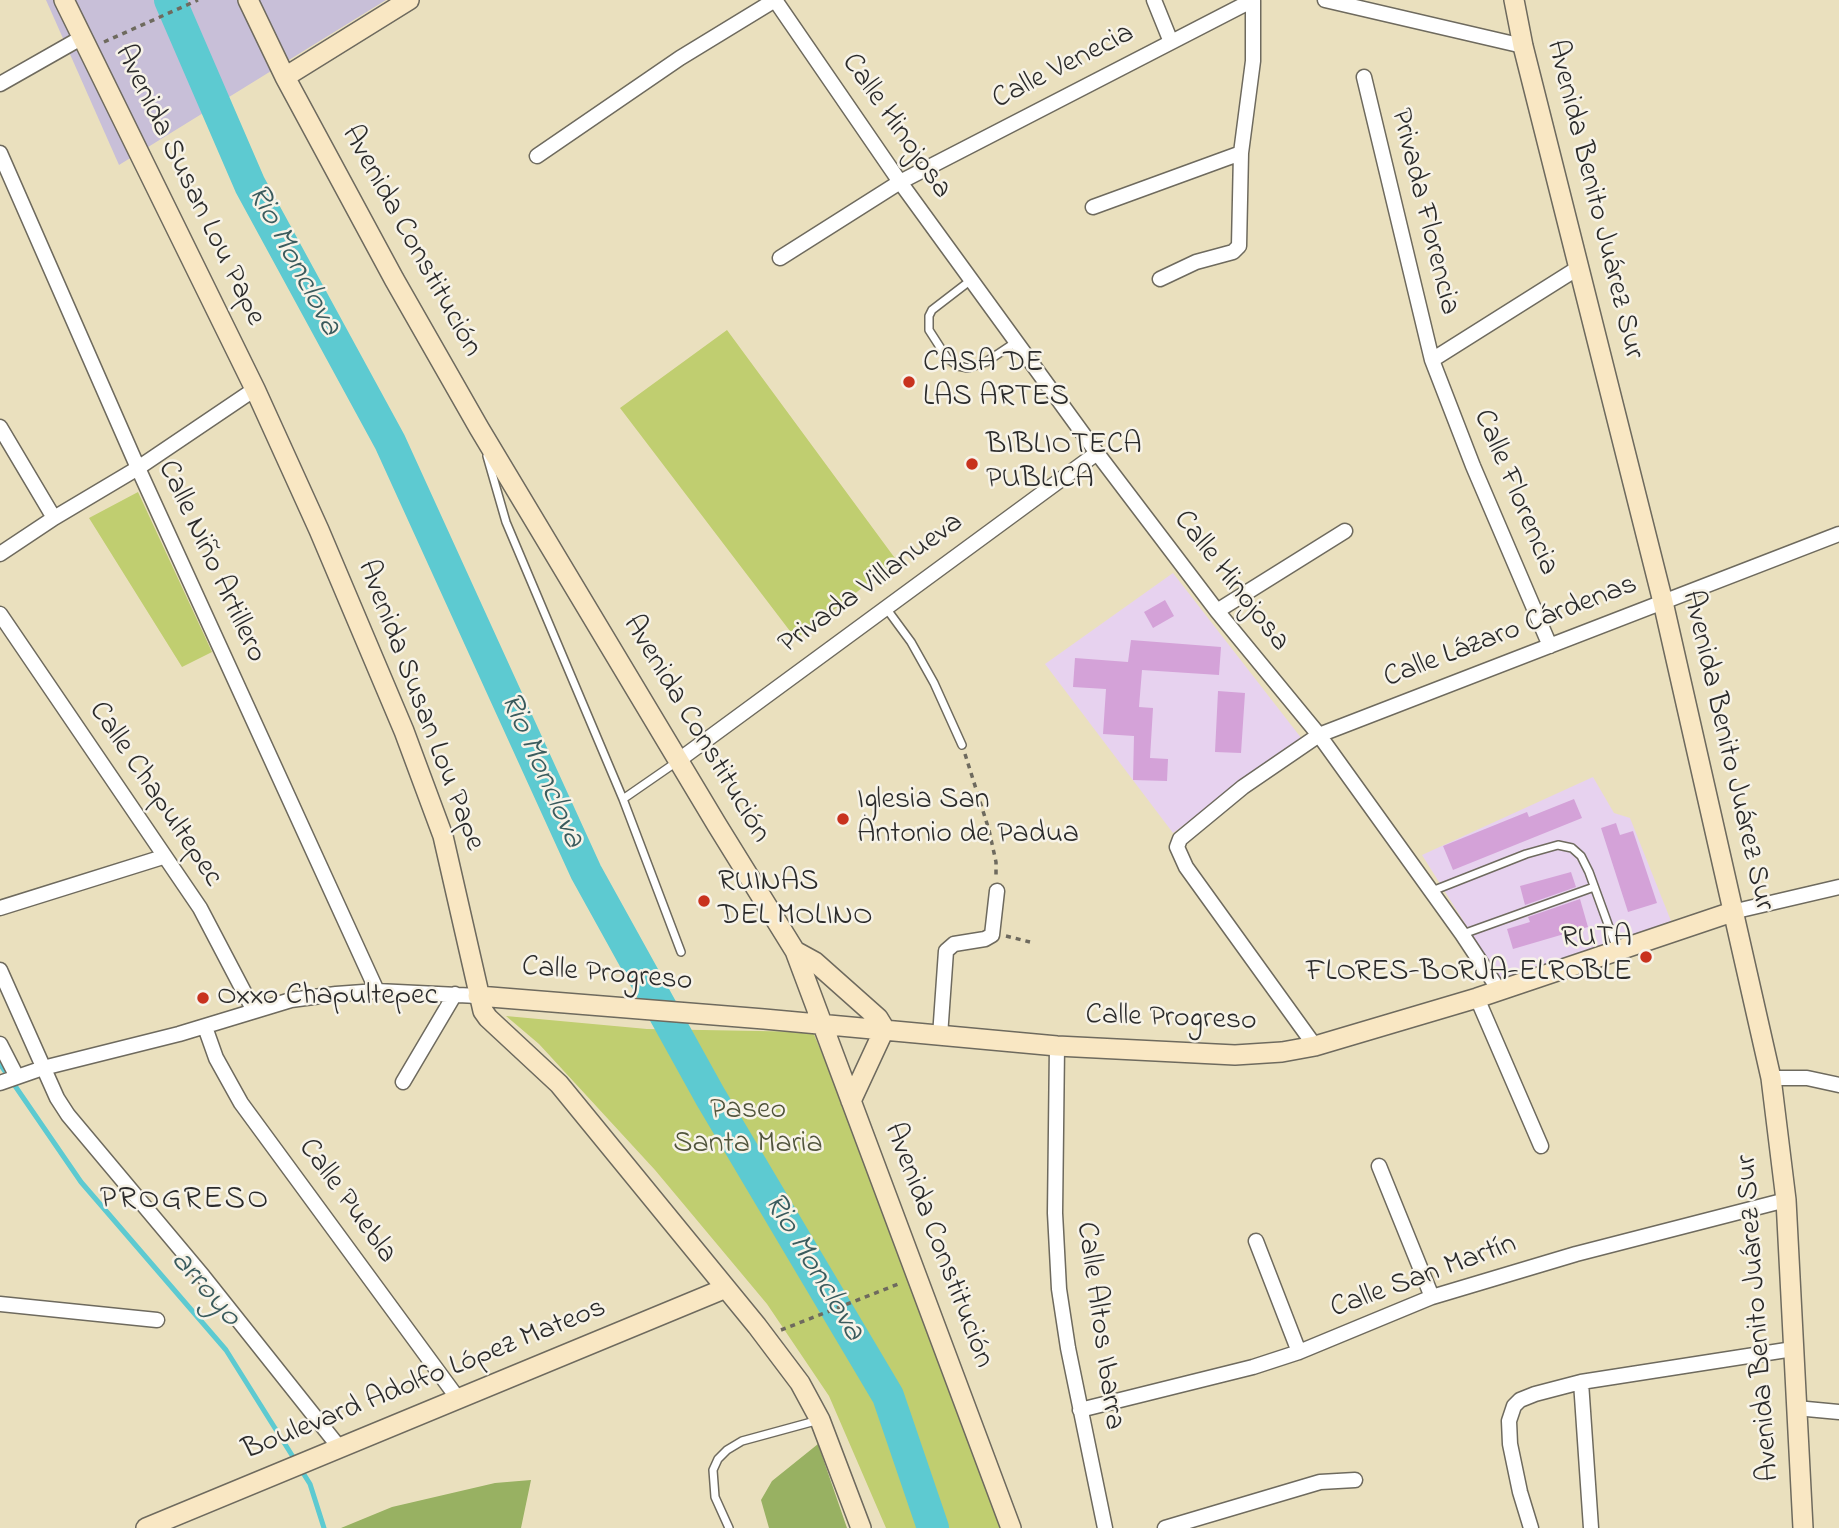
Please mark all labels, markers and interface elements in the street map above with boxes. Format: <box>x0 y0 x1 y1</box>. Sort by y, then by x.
street label: Calle Venecia <box>987 17 1141 119</box>
street label: Avenida Benito Juárez Sur <box>1536 37 1650 363</box>
street label: Avenida Susan Lou Pape <box>104 40 272 332</box>
street label: Calle Hinojosa <box>832 47 958 207</box>
street label: Privada Florencia <box>1380 105 1466 319</box>
street label: Avenida Constitución <box>331 120 489 364</box>
water label: Rio Monclova <box>236 179 348 343</box>
place label: CASA DE LAS ARTES <box>923 347 1069 418</box>
marker: CASA DE LAS ARTES <box>901 374 917 390</box>
street label: Calle Florencia <box>1463 405 1565 581</box>
place label: BIBLIOTECA PUBLICA <box>986 429 1142 499</box>
street label: Calle Niño Artillero <box>147 455 273 669</box>
marker: BIBLIOTECA PUBLICA <box>964 456 980 472</box>
street label: Calle Hinojosa <box>1164 504 1296 660</box>
street label: Privada Villanueva <box>773 506 971 664</box>
street label: Avenida Susan Lou Pape <box>347 556 491 856</box>
street label: Calle Lázaro Cárdenas <box>1379 568 1643 698</box>
street label: Avenida Benito Juárez Sur <box>1672 587 1780 915</box>
street label: Avenida Constitución <box>613 610 777 850</box>
water label: Rio Monclova <box>489 687 591 855</box>
street label: Calle Chapultepec <box>79 696 229 894</box>
place label: Iglesia San Antonio de Padua <box>857 784 1079 854</box>
marker: Iglesia San Antonio de Padua <box>835 811 851 827</box>
place label: RUINAS DEL MOLINO <box>718 866 873 936</box>
marker: RUINAS DEL MOLINO <box>696 893 712 909</box>
place label: RUTA FLORES-BORJA-ELROBLE <box>1306 922 1632 992</box>
marker: RUTA FLORES-BORJA-ELROBLE <box>1638 949 1654 965</box>
street label: Calle Progreso <box>520 951 694 1001</box>
place label: Oxxo Chapultepec <box>217 980 438 1016</box>
marker: Oxxo Chapultepec <box>195 990 211 1006</box>
street label: Calle Progreso <box>1085 999 1257 1041</box>
park label: Paseo Santa Maria <box>673 1094 823 1164</box>
street label: Avenida Constitución <box>874 1119 1000 1373</box>
street label: Calle Puebla <box>289 1132 403 1272</box>
street label: Avenida Benito Juárez Sur <box>1731 1153 1789 1483</box>
district label: PROGRESO <box>101 1183 269 1221</box>
water label: Rio Monclova <box>753 1187 871 1349</box>
street label: Calle Altos Ibarra <box>1066 1220 1130 1432</box>
street label: Calle San Martín <box>1326 1228 1522 1328</box>
water label: arroyo <box>160 1244 248 1336</box>
street label: Boulevard Adolfo López Mateos <box>238 1292 612 1470</box>

